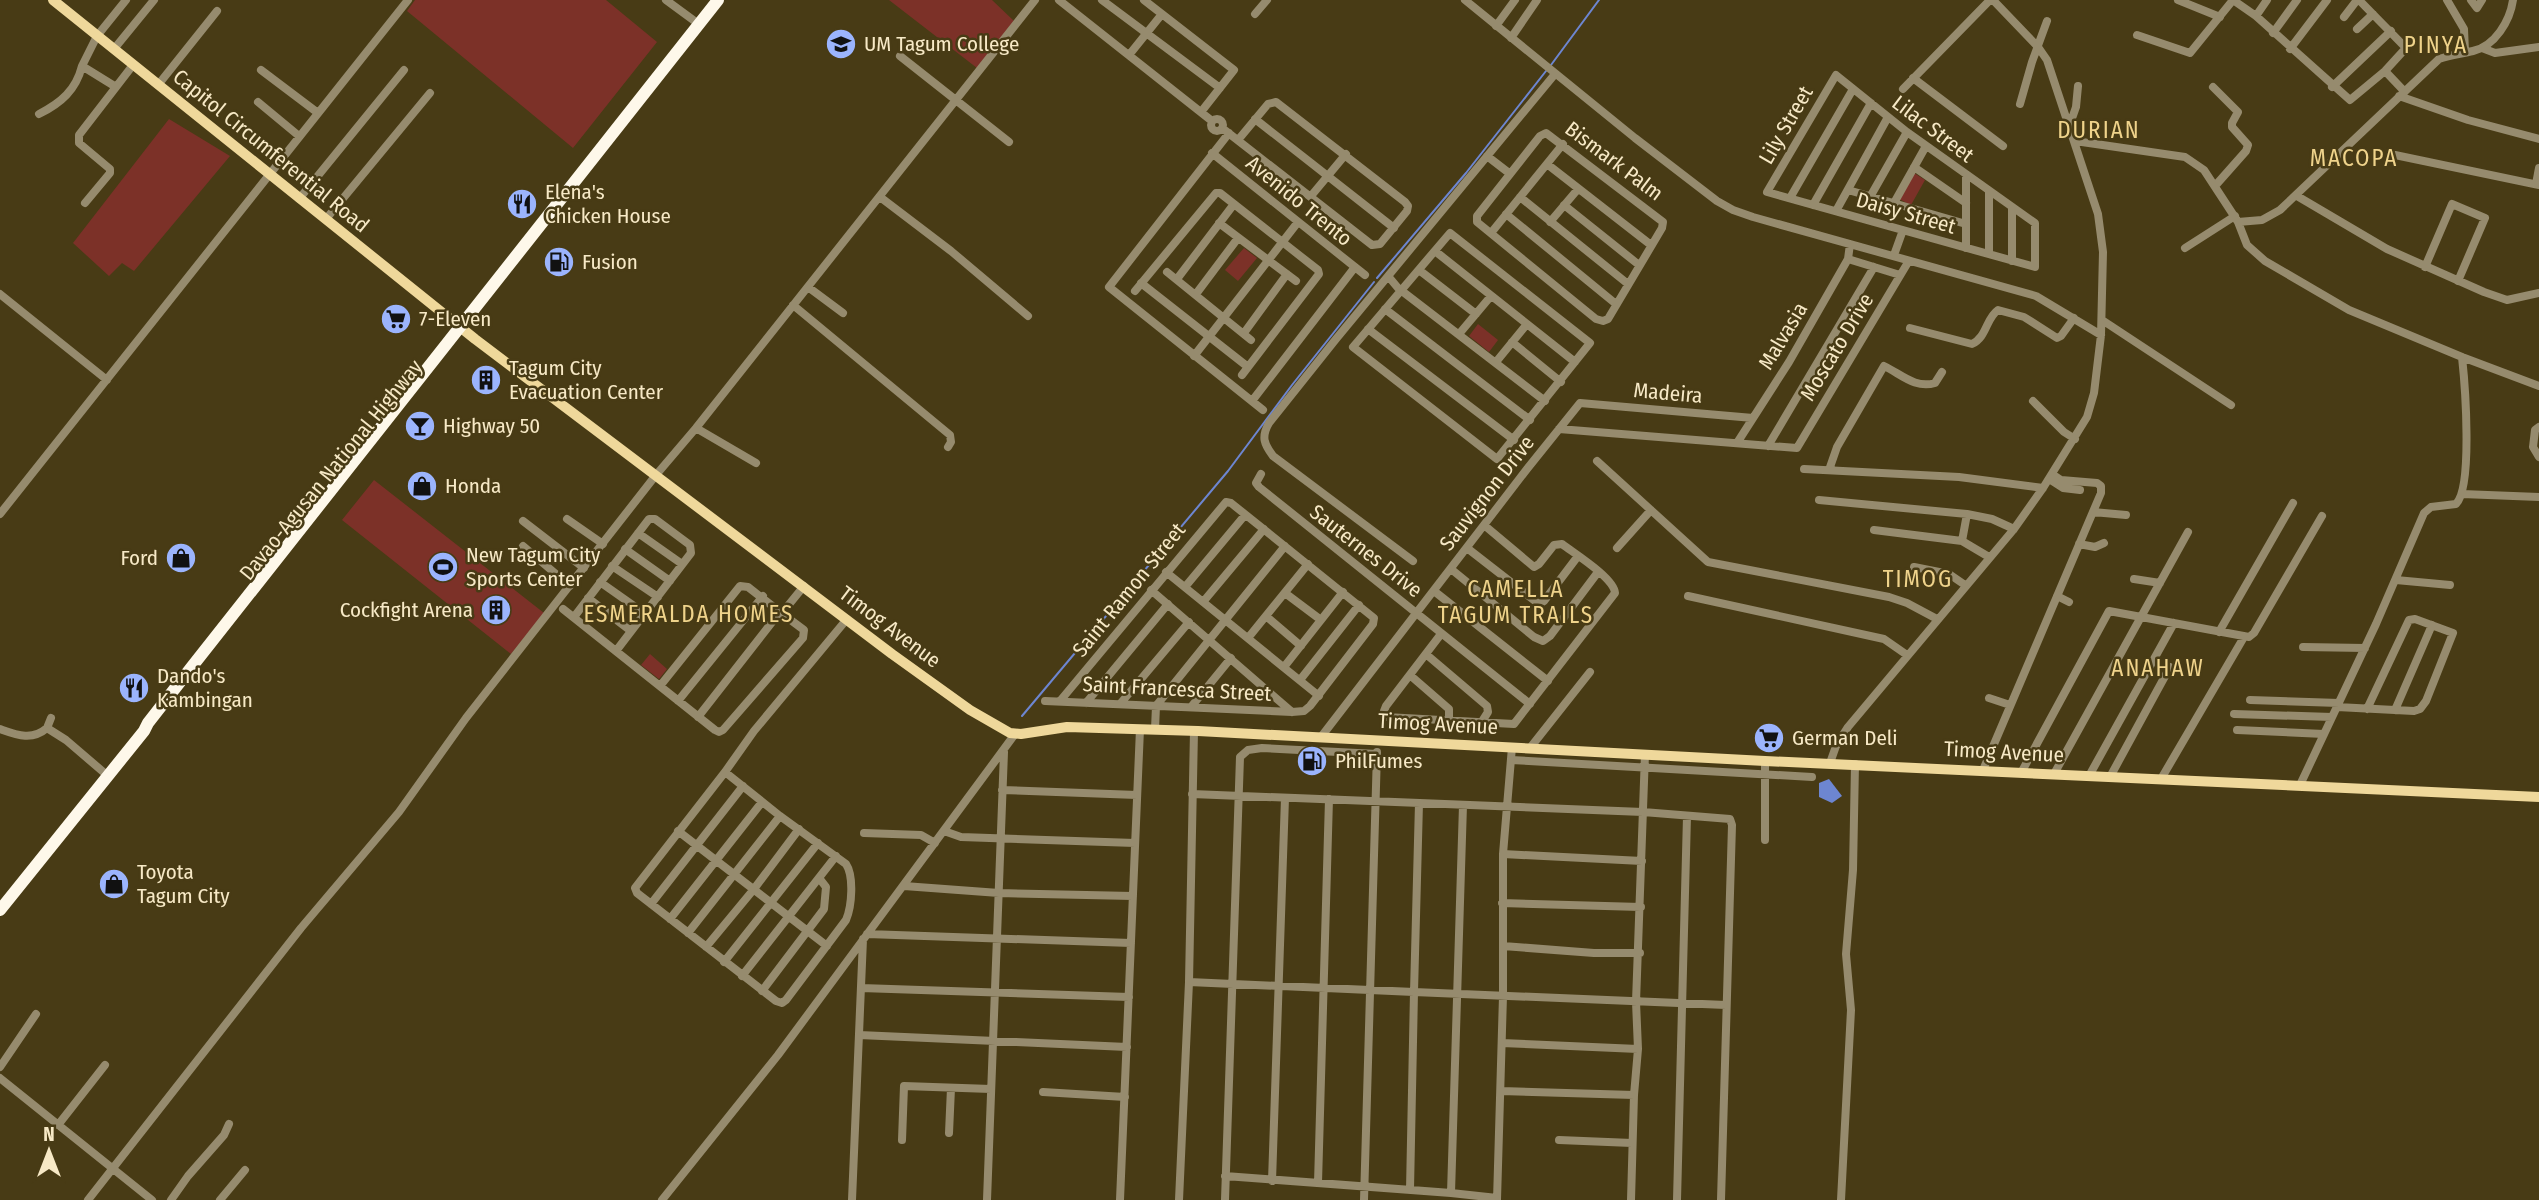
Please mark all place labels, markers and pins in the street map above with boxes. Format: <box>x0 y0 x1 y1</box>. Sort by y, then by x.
school or university icon: UM Tagum College <box>824 27 858 61</box>
place label: UM Tagum College <box>864 31 1019 57</box>
place label: Elena's Chicken House <box>545 179 671 229</box>
restaurant icon: Elena's Chicken House <box>505 187 539 221</box>
fuel station icon: Fusion <box>542 245 576 279</box>
place label: Fusion <box>582 249 638 275</box>
supermarket icon: 7-Eleven <box>379 302 413 336</box>
place label: 7-Eleven <box>419 306 491 332</box>
place label: Tagum City Evacuation Center <box>509 355 664 405</box>
building icon: Tagum City Evacuation Center <box>469 363 503 397</box>
bar icon: Highway 50 <box>403 409 437 443</box>
place label: Highway 50 <box>443 413 540 439</box>
shop icon: Honda <box>405 469 439 503</box>
place label: Honda <box>445 473 501 499</box>
shop icon: Ford <box>164 541 198 575</box>
place label: New Tagum City Sports Center <box>466 542 601 592</box>
place label: Ford <box>120 545 158 571</box>
sports icon: New Tagum City Sports Center <box>426 550 460 584</box>
building icon: Cockfight Arena <box>479 593 513 627</box>
place label: Cockfight Arena <box>340 597 473 623</box>
place label: Dando's Kambingan <box>157 663 253 713</box>
restaurant icon: Dando's Kambingan <box>117 671 151 705</box>
supermarket icon: German Deli <box>1752 721 1786 755</box>
place label: German Deli <box>1792 725 1898 751</box>
fuel station icon: PhilFumes <box>1295 744 1329 778</box>
place label: PhilFumes <box>1335 748 1422 774</box>
place label: Toyota Tagum City <box>137 859 230 909</box>
shop icon: Toyota Tagum City <box>97 867 131 901</box>

